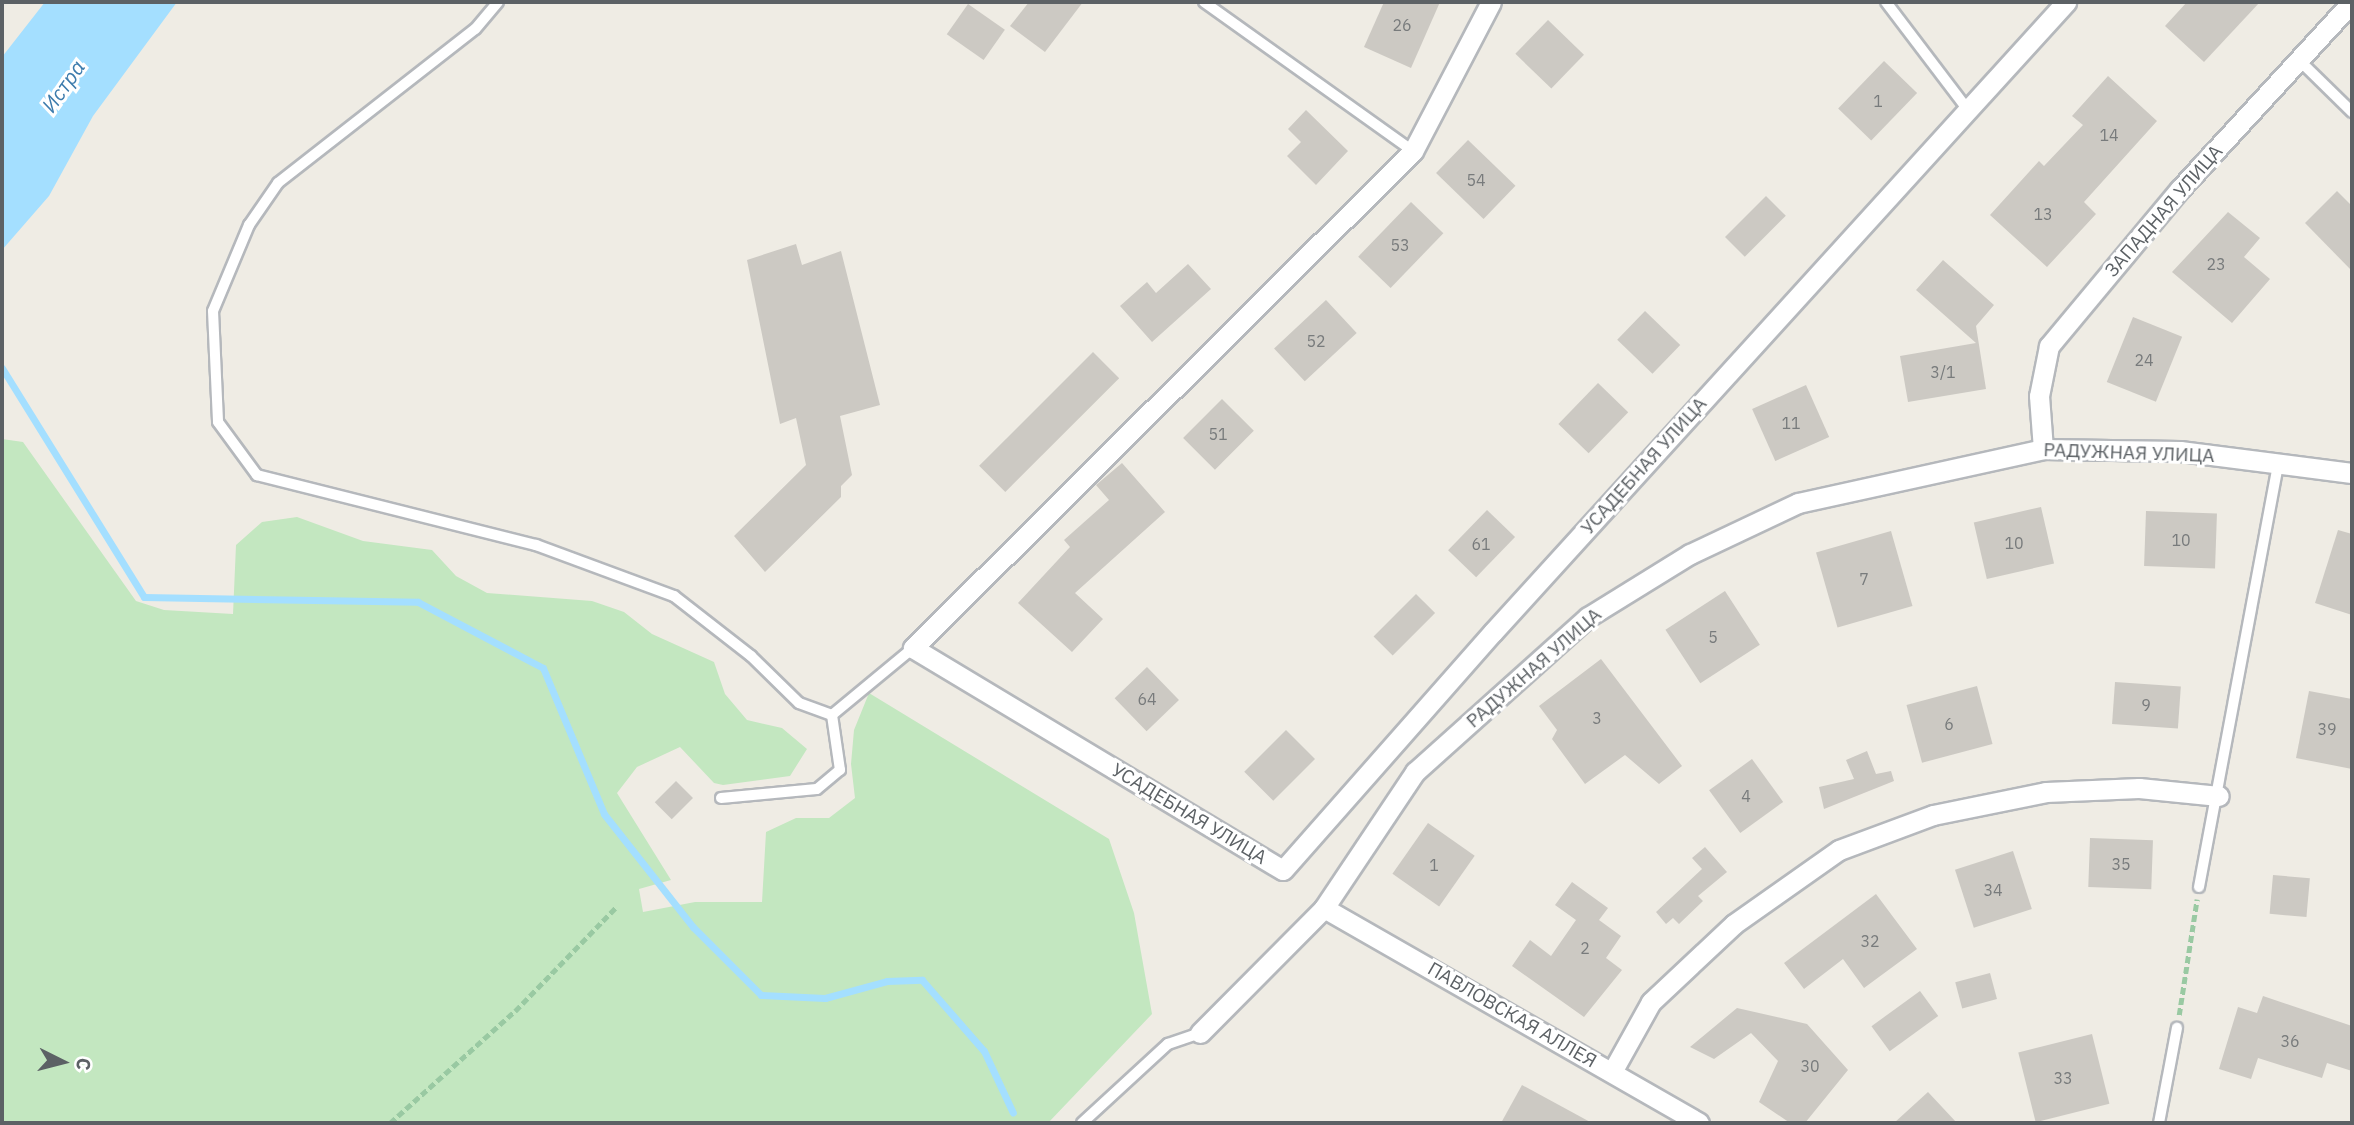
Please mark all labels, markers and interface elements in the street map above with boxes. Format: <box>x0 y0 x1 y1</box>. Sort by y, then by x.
house number: 26 <box>1392 15 1412 35</box>
water label: Истра <box>36 55 90 117</box>
house number: 1 <box>1873 91 1883 111</box>
house number: 14 <box>2099 125 2119 145</box>
street label: ЗАПАДНАЯ УЛИЦА <box>2100 140 2228 282</box>
house number: 54 <box>1466 170 1486 190</box>
house number: 13 <box>2033 204 2053 224</box>
house number: 53 <box>1390 235 1410 255</box>
house number: 23 <box>2206 254 2226 274</box>
house number: 52 <box>1306 331 1326 351</box>
house number: 24 <box>2134 350 2154 370</box>
house number: 3/1 <box>1930 362 1956 382</box>
street label: УСАДЕБНАЯ УЛИЦА <box>1576 393 1712 539</box>
house number: 11 <box>1781 413 1801 433</box>
house number: 51 <box>1208 424 1228 444</box>
street label: РАДУЖНАЯ УЛИЦА <box>2043 439 2215 467</box>
house number: 10 <box>2171 530 2191 550</box>
house number: 10 <box>2004 533 2024 553</box>
house number: 61 <box>1471 534 1491 554</box>
house number: 7 <box>1859 569 1869 589</box>
street label: РАДУЖНАЯ УЛИЦА <box>1462 603 1606 733</box>
house number: 5 <box>1708 627 1718 647</box>
house number: 64 <box>1137 689 1157 709</box>
house number: 9 <box>2141 695 2151 715</box>
house number: 3 <box>1592 708 1602 728</box>
house number: 6 <box>1944 714 1954 734</box>
house number: 39 <box>2317 719 2337 739</box>
street label: УСАДЕБНАЯ УЛИЦА <box>1107 759 1271 869</box>
house number: 4 <box>1741 786 1751 806</box>
house number: 35 <box>2111 854 2131 874</box>
house number: 1 <box>1429 855 1439 875</box>
house number: 34 <box>1983 880 2003 900</box>
house number: 32 <box>1860 931 1880 951</box>
house number: 2 <box>1580 938 1590 958</box>
street label: ПАВЛОВСКАЯ АЛЛЕЯ <box>1424 957 1600 1073</box>
north arrow <box>28 1027 98 1097</box>
house number: 36 <box>2280 1031 2300 1051</box>
house number: 30 <box>1800 1056 1820 1076</box>
text: С <box>71 1057 96 1072</box>
house number: 33 <box>2053 1068 2073 1088</box>

